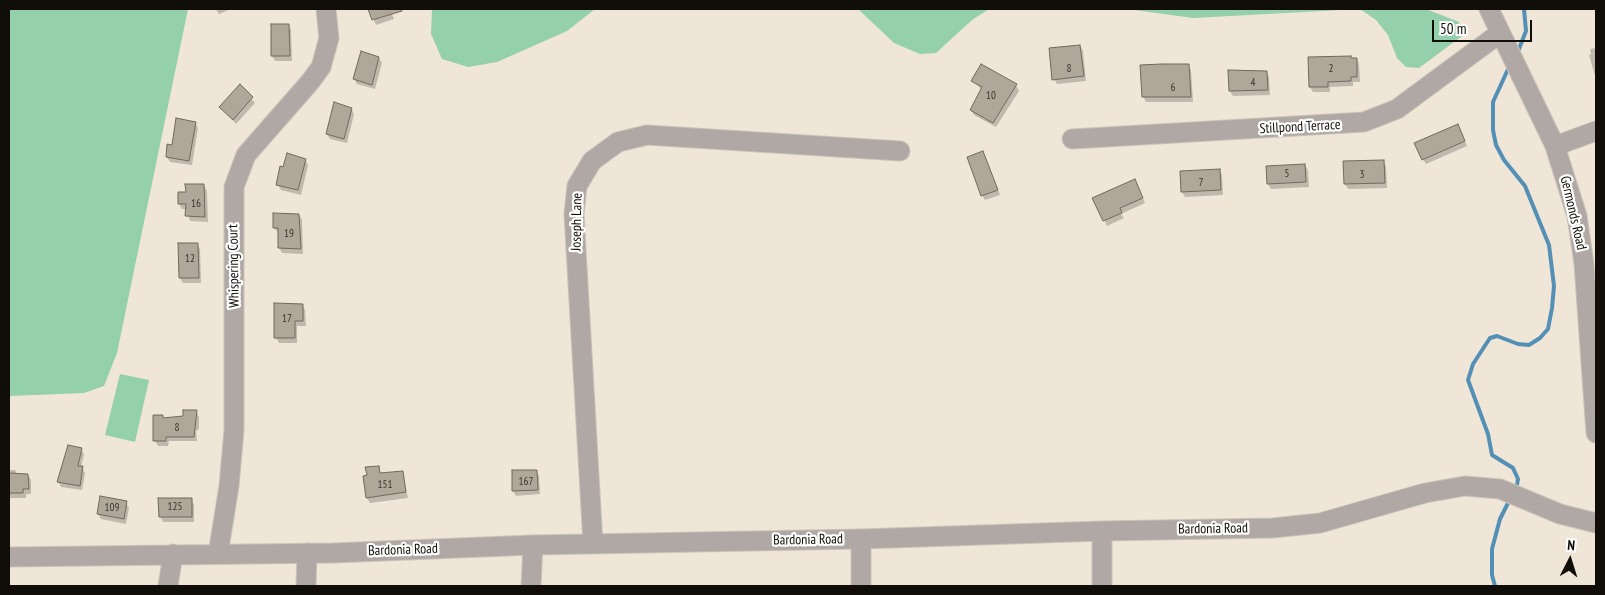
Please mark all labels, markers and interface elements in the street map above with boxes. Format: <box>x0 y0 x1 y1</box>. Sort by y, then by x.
scale bar <box>1435 10 1535 42</box>
text: 50 m <box>1440 19 1466 38</box>
house number: 8 <box>1067 62 1071 76</box>
house number: 2 <box>1329 62 1333 76</box>
house number: 4 <box>1251 76 1255 90</box>
house number: 6 <box>1171 81 1175 95</box>
house number: 10 <box>986 89 996 103</box>
street label: Stillpond Terrace <box>1259 116 1341 138</box>
house number: 5 <box>1285 167 1289 181</box>
house number: 3 <box>1360 168 1364 182</box>
street label: Germonds Road <box>1556 174 1590 252</box>
house number: 7 <box>1199 176 1203 190</box>
street label: Joseph Lane <box>568 193 586 251</box>
house number: 16 <box>191 197 201 211</box>
street label: Whispering Court <box>225 224 243 308</box>
house number: 19 <box>284 227 294 241</box>
house number: 12 <box>185 252 195 266</box>
house number: 17 <box>282 312 292 326</box>
house number: 8 <box>175 421 179 435</box>
house number: 167 <box>519 475 533 489</box>
house number: 151 <box>378 478 392 492</box>
house number: 125 <box>168 500 182 514</box>
house number: 109 <box>105 501 119 515</box>
street label: Bardonia Road <box>1178 520 1248 538</box>
street label: Bardonia Road <box>773 531 843 549</box>
north arrow <box>1545 535 1595 585</box>
text: N <box>1567 536 1576 554</box>
street label: Bardonia Road <box>368 540 438 560</box>

